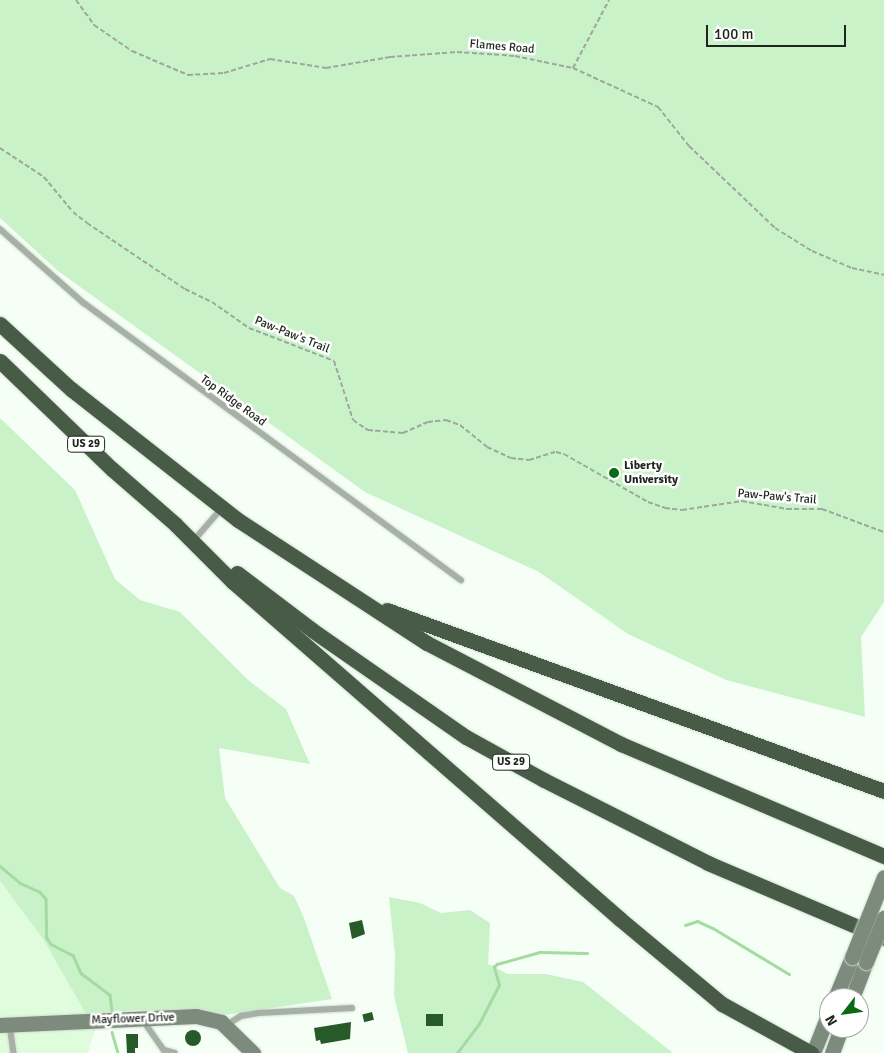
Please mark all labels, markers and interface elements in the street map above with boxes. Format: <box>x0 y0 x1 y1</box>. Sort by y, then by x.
scale bar <box>709 15 849 47</box>
text: 100 m <box>714 25 754 43</box>
street label: Flames Road <box>469 37 535 57</box>
street label: Paw-Paw's Trail <box>252 313 332 357</box>
street label: Top Ridge Road <box>197 372 269 430</box>
road number: US 29 <box>66 436 106 452</box>
place label: Liberty University <box>624 459 678 487</box>
marker: Liberty University <box>608 467 620 479</box>
street label: Paw-Paw's Trail <box>737 486 817 508</box>
road number: US 29 <box>491 754 531 770</box>
north arrow <box>819 988 869 1038</box>
street label: Mayflower Drive <box>91 1010 175 1028</box>
text: N <box>822 1012 841 1029</box>

